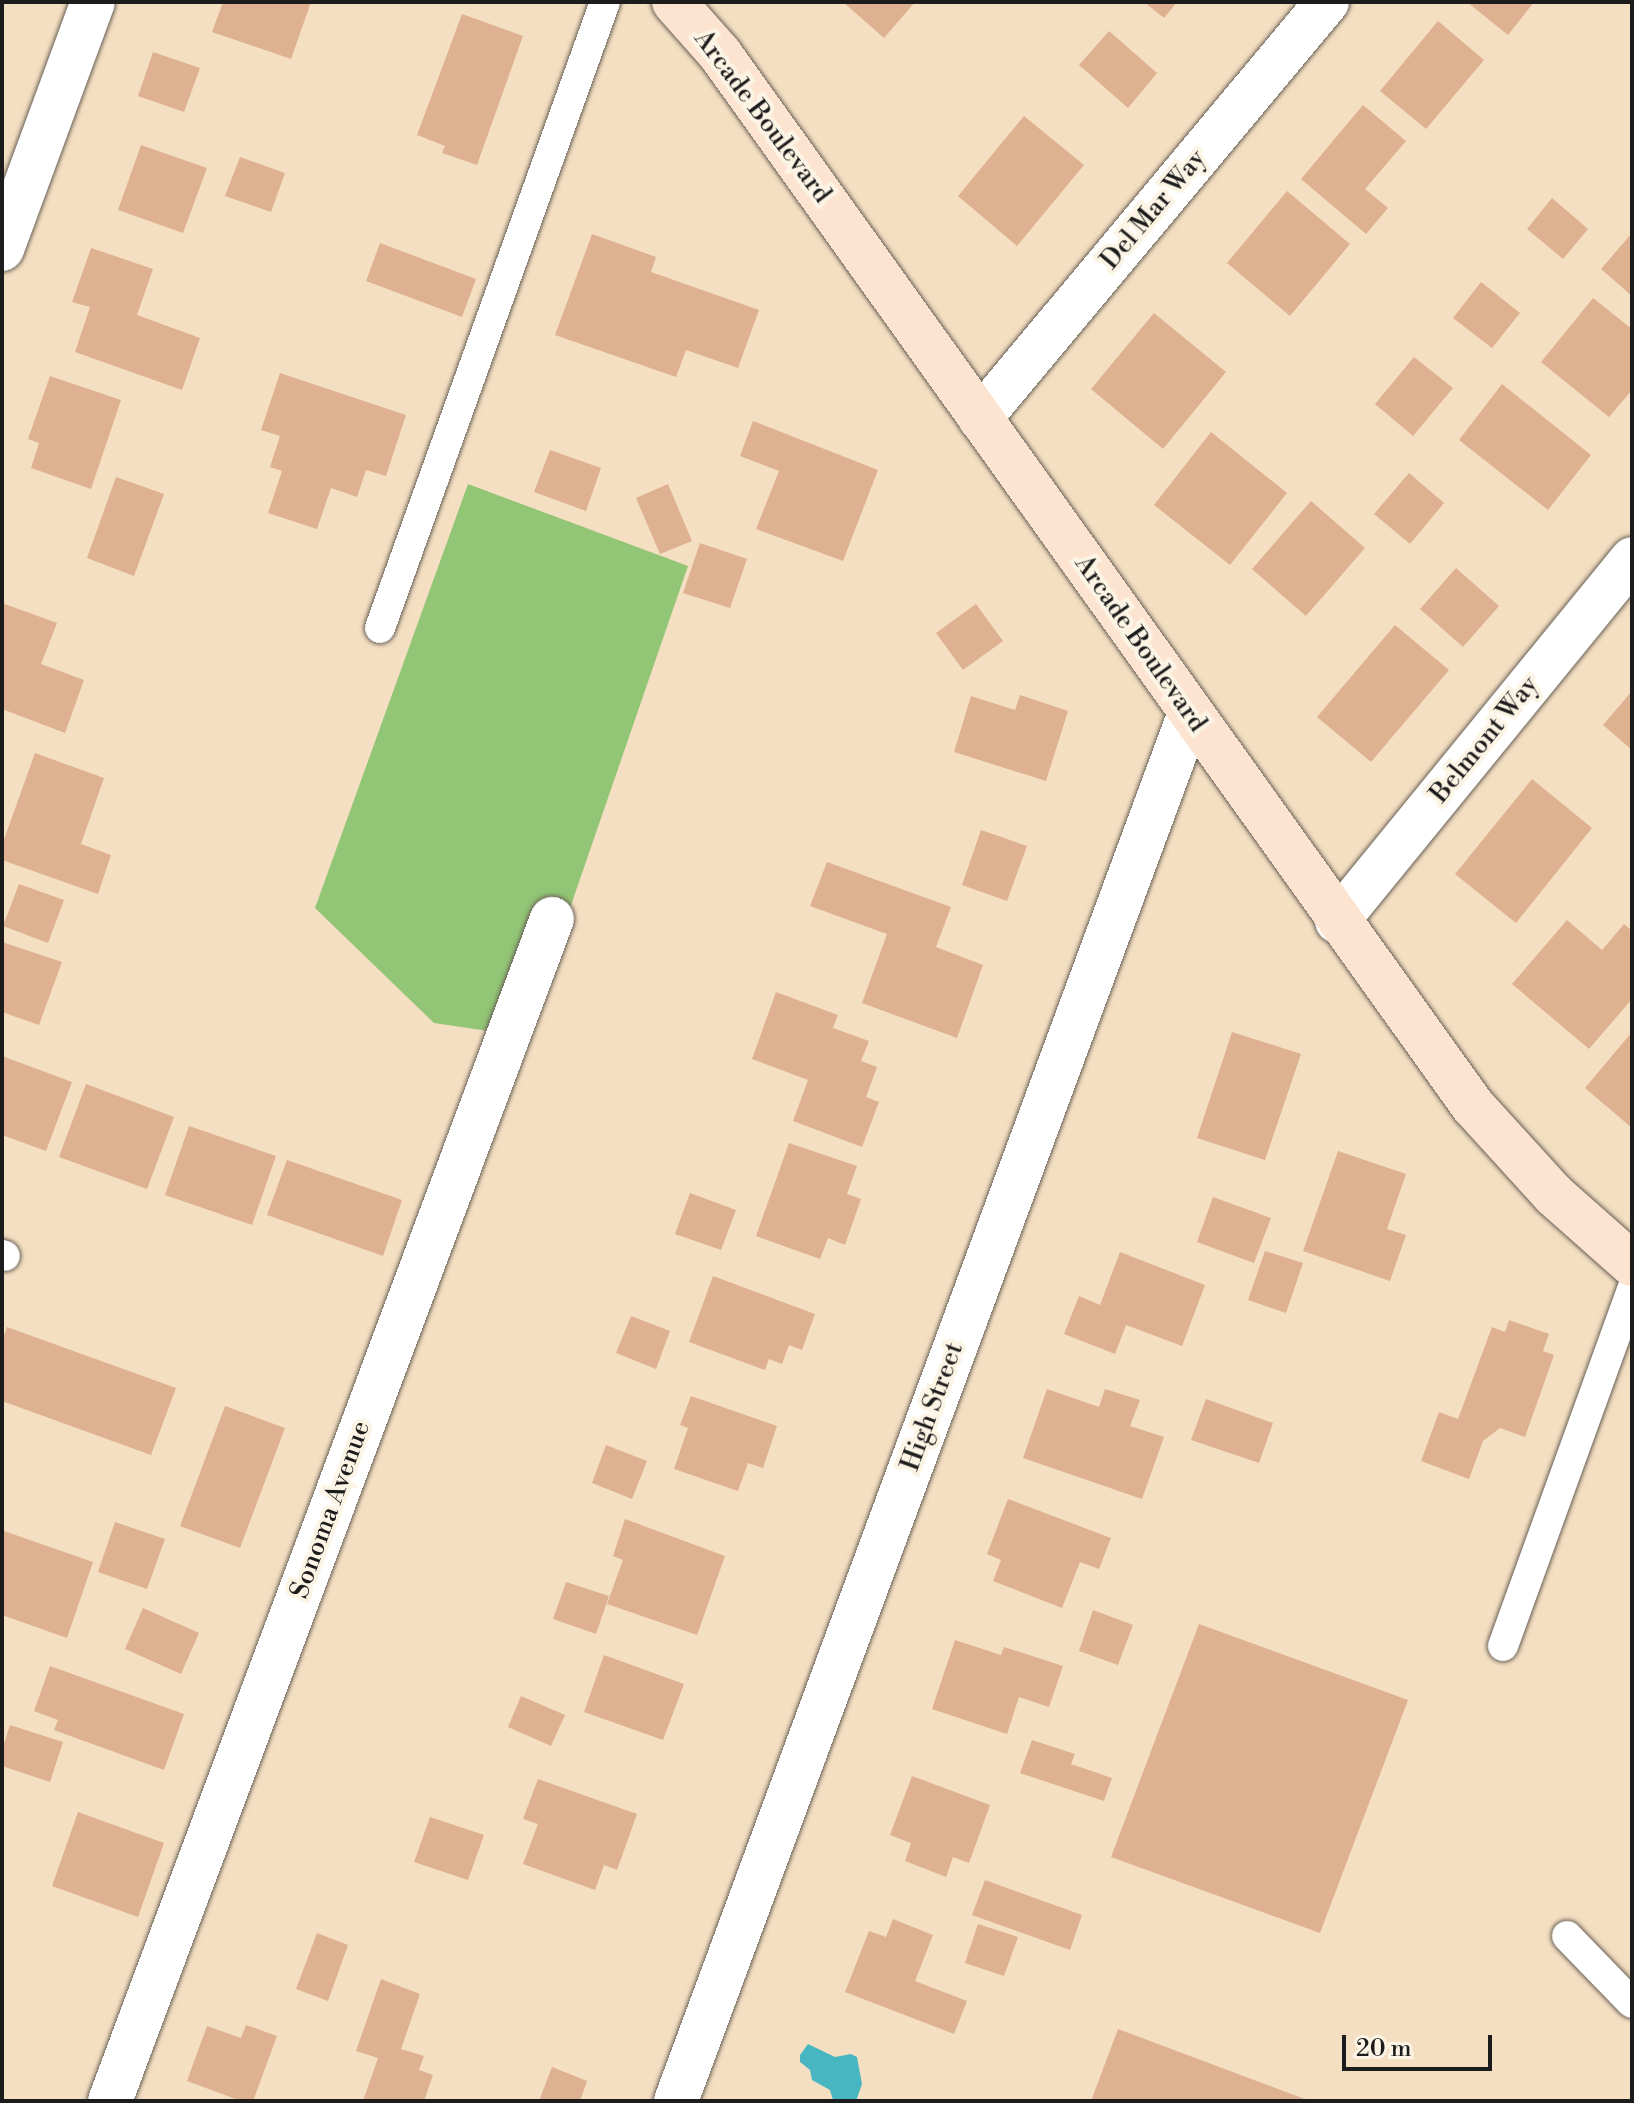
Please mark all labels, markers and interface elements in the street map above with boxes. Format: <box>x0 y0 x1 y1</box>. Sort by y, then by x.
street label: Arcade Boulevard <box>687 24 837 210</box>
street label: Del Mar Way <box>1095 144 1213 276</box>
street label: Arcade Boulevard <box>1067 550 1213 738</box>
street label: Belmont Way <box>1424 670 1546 810</box>
street label: High Street <box>895 1339 971 1475</box>
street label: Sonoma Avenue <box>284 1417 378 1603</box>
scale bar <box>1346 2019 1496 2069</box>
text: 20 m <box>1356 2034 1412 2064</box>

